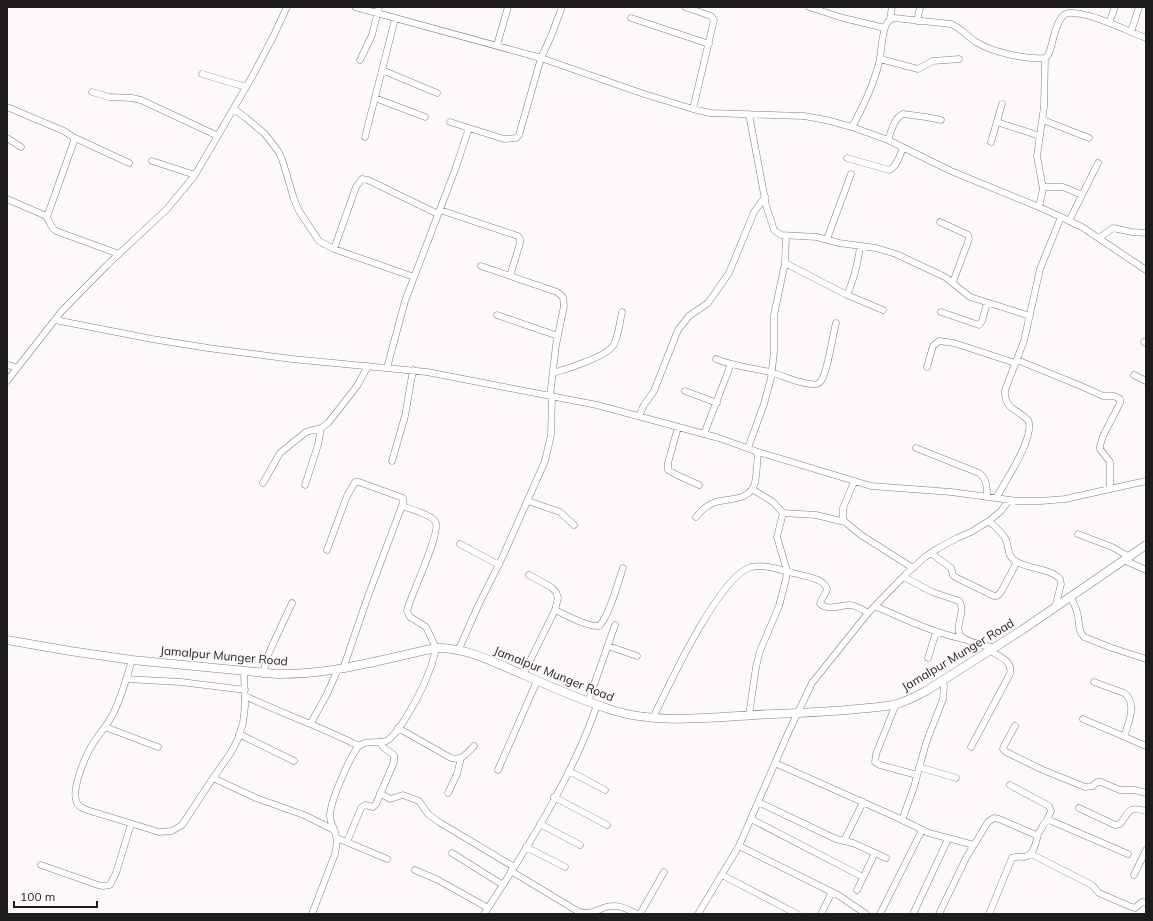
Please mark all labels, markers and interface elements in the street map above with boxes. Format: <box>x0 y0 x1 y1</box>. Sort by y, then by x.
street label: Jamalpur Munger Road <box>899 615 1017 694</box>
street label: Jamalpur Munger Road <box>159 642 289 669</box>
street label: Jamalpur Munger Road <box>492 643 616 705</box>
scale bar <box>14 883 97 909</box>
text: 100 m <box>20 889 55 904</box>

